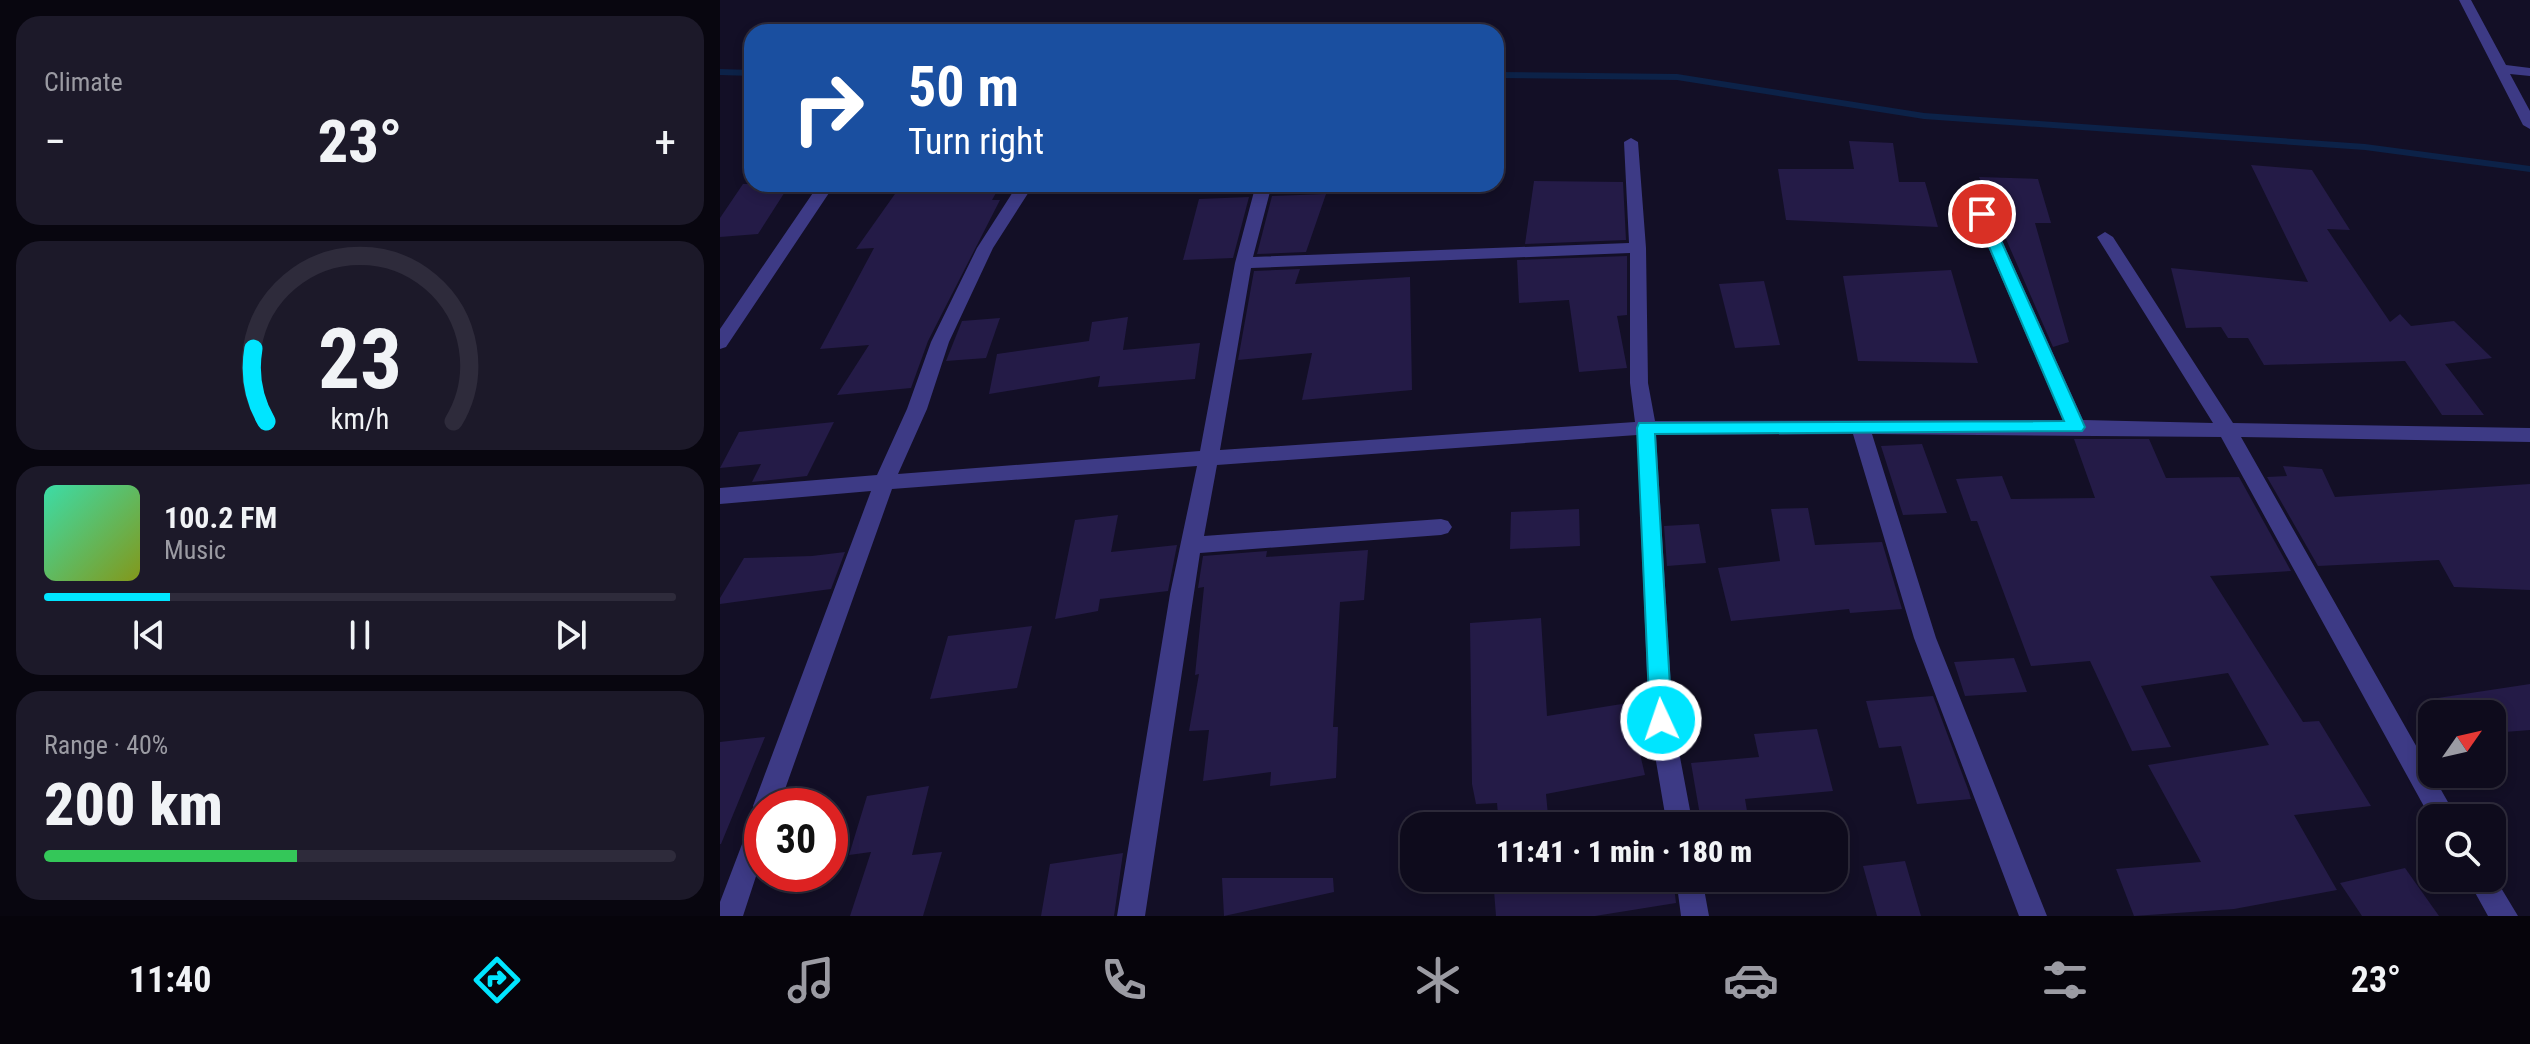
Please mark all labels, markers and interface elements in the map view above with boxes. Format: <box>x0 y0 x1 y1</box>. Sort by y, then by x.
text: 50 m <box>908 54 1019 120</box>
icon: right <box>776 56 880 160</box>
text: Climate <box>44 67 123 97</box>
text: 23° <box>318 106 402 177</box>
text: − <box>44 116 66 168</box>
text: + <box>654 116 676 168</box>
text: Turn right <box>908 121 1044 163</box>
pin <box>1948 180 2016 248</box>
icon: arrive <box>1960 192 2004 236</box>
text: 23 <box>318 310 402 407</box>
text: km/h <box>331 402 389 436</box>
text: 100.2 FM <box>164 500 277 535</box>
text: Music <box>164 535 226 565</box>
icon: previous <box>127 613 171 657</box>
icon: pause <box>338 613 382 657</box>
icon: next <box>549 613 593 657</box>
position arrow <box>1619 678 1703 762</box>
north arrow <box>2418 700 2506 788</box>
map controls <box>2418 700 2506 892</box>
text: Range · 40% <box>44 730 168 760</box>
text: 200 km <box>44 769 223 840</box>
speed limit sign: 30 <box>744 788 848 892</box>
button: search <box>2418 804 2506 892</box>
text: 11:41 · 1 min · 180 m <box>1496 834 1752 869</box>
icon: directions <box>469 952 525 1008</box>
icon: music <box>783 952 839 1008</box>
icon: phone <box>1096 952 1152 1008</box>
icon: climate <box>1410 952 1466 1008</box>
icon: car <box>1723 952 1779 1008</box>
icon: filters <box>2037 952 2093 1008</box>
text: 11:40 <box>129 959 211 1001</box>
text: 23° <box>2351 959 2401 1001</box>

